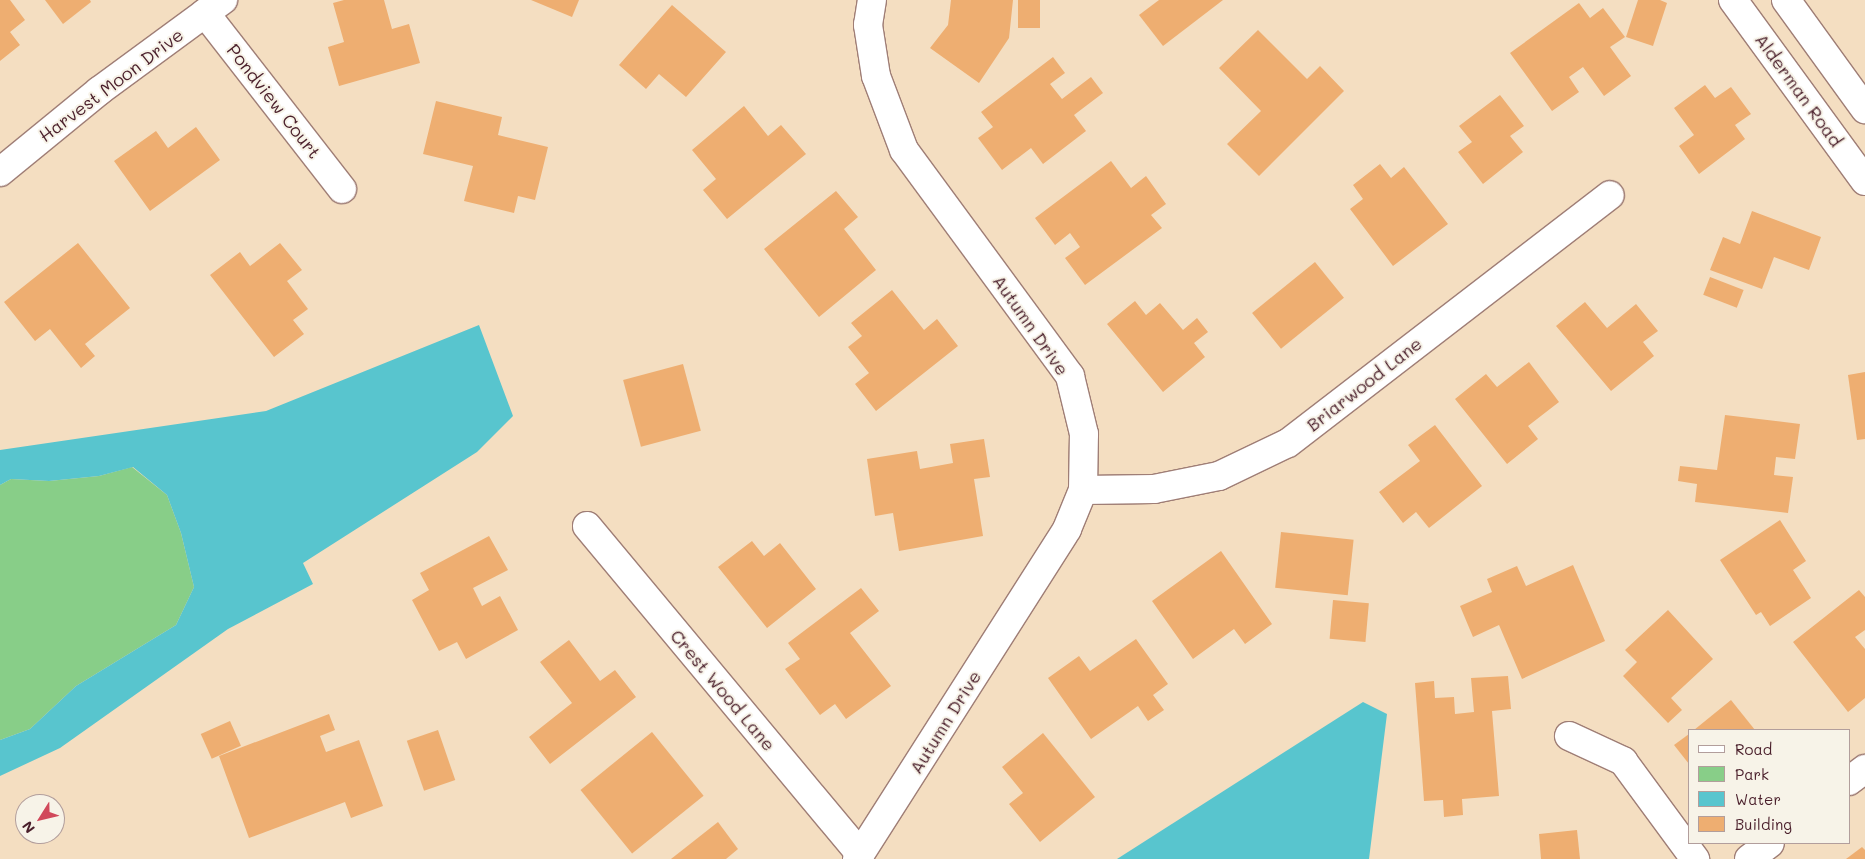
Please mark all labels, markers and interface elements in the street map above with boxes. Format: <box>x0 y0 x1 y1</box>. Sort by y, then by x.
street label: Harvest Moon Drive <box>35 24 187 146</box>
street label: Alderman Road <box>1751 29 1847 151</box>
street label: Pondview Court <box>223 39 325 163</box>
street label: Autumn Drive <box>988 271 1074 379</box>
street label: Briarwood Lane <box>1302 332 1426 436</box>
street label: Crest Wood Lane <box>666 625 780 755</box>
street label: Autumn Drive <box>905 666 985 778</box>
legend <box>1688 729 1850 844</box>
text: Road <box>1735 739 1772 759</box>
text: Park <box>1735 764 1769 784</box>
text: Water <box>1735 789 1781 809</box>
north arrow <box>15 794 65 844</box>
text: Building <box>1735 814 1792 834</box>
text: N <box>17 818 39 837</box>

